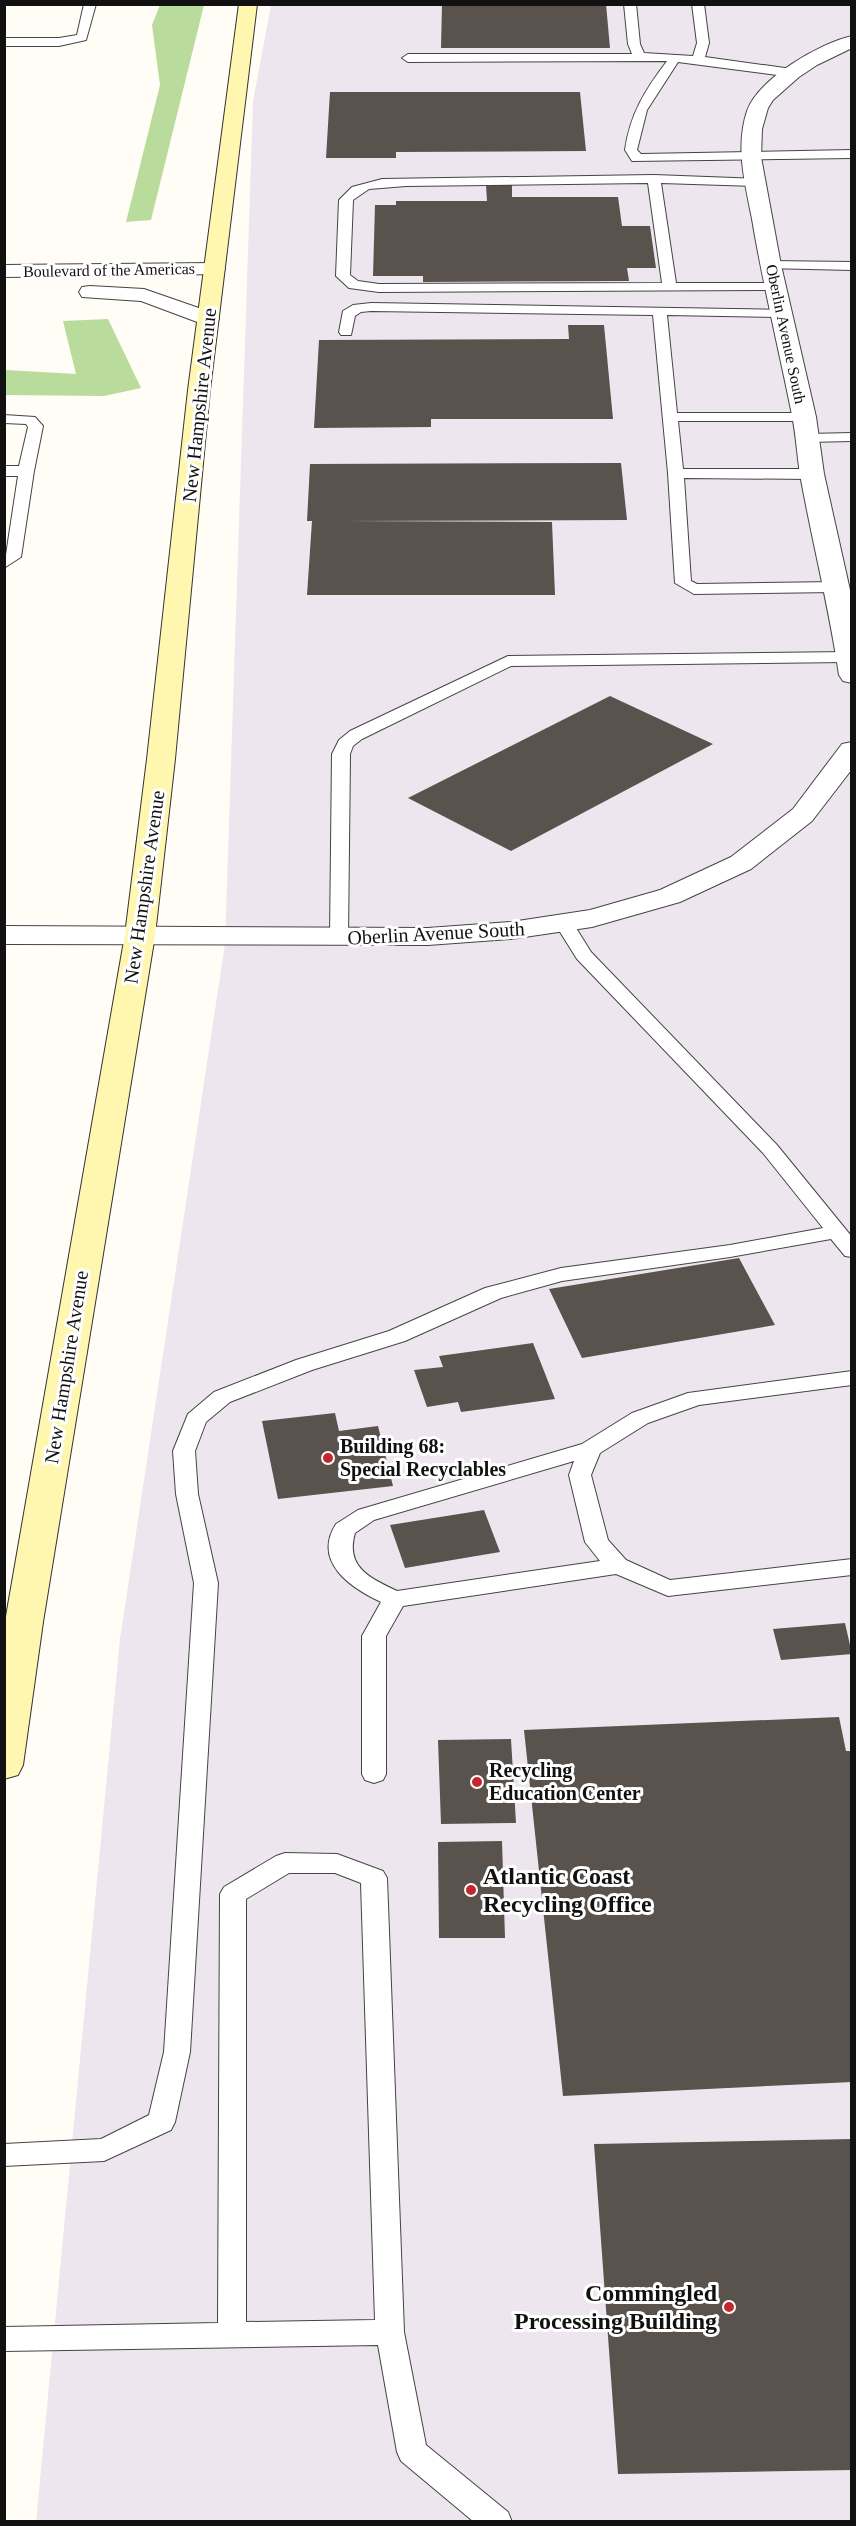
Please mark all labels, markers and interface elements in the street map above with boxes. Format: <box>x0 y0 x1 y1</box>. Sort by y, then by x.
street label: Boulevard of the Americas <box>23 260 195 280</box>
street label: Oberlin Avenue South <box>763 263 809 405</box>
street label: New Hampshire Avenue <box>178 307 221 503</box>
street label: New Hampshire Avenue <box>120 789 169 985</box>
street label: Oberlin Avenue South <box>347 917 525 949</box>
street label: New Hampshire Avenue <box>40 1269 93 1465</box>
place label: Building 68: Special Recyclables <box>340 1435 506 1481</box>
marker: Building 68: Special Recyclables <box>321 1451 335 1465</box>
place label: Recycling Education Center <box>489 1759 641 1804</box>
marker: Recycling Education Center <box>470 1775 484 1789</box>
place label: Atlantic Coast Recycling Office <box>483 1863 652 1917</box>
marker: Atlantic Coast Recycling Office <box>464 1883 478 1897</box>
place label: Commingled Processing Building <box>514 2280 718 2334</box>
marker: Commingled Processing Building <box>722 2300 736 2314</box>

